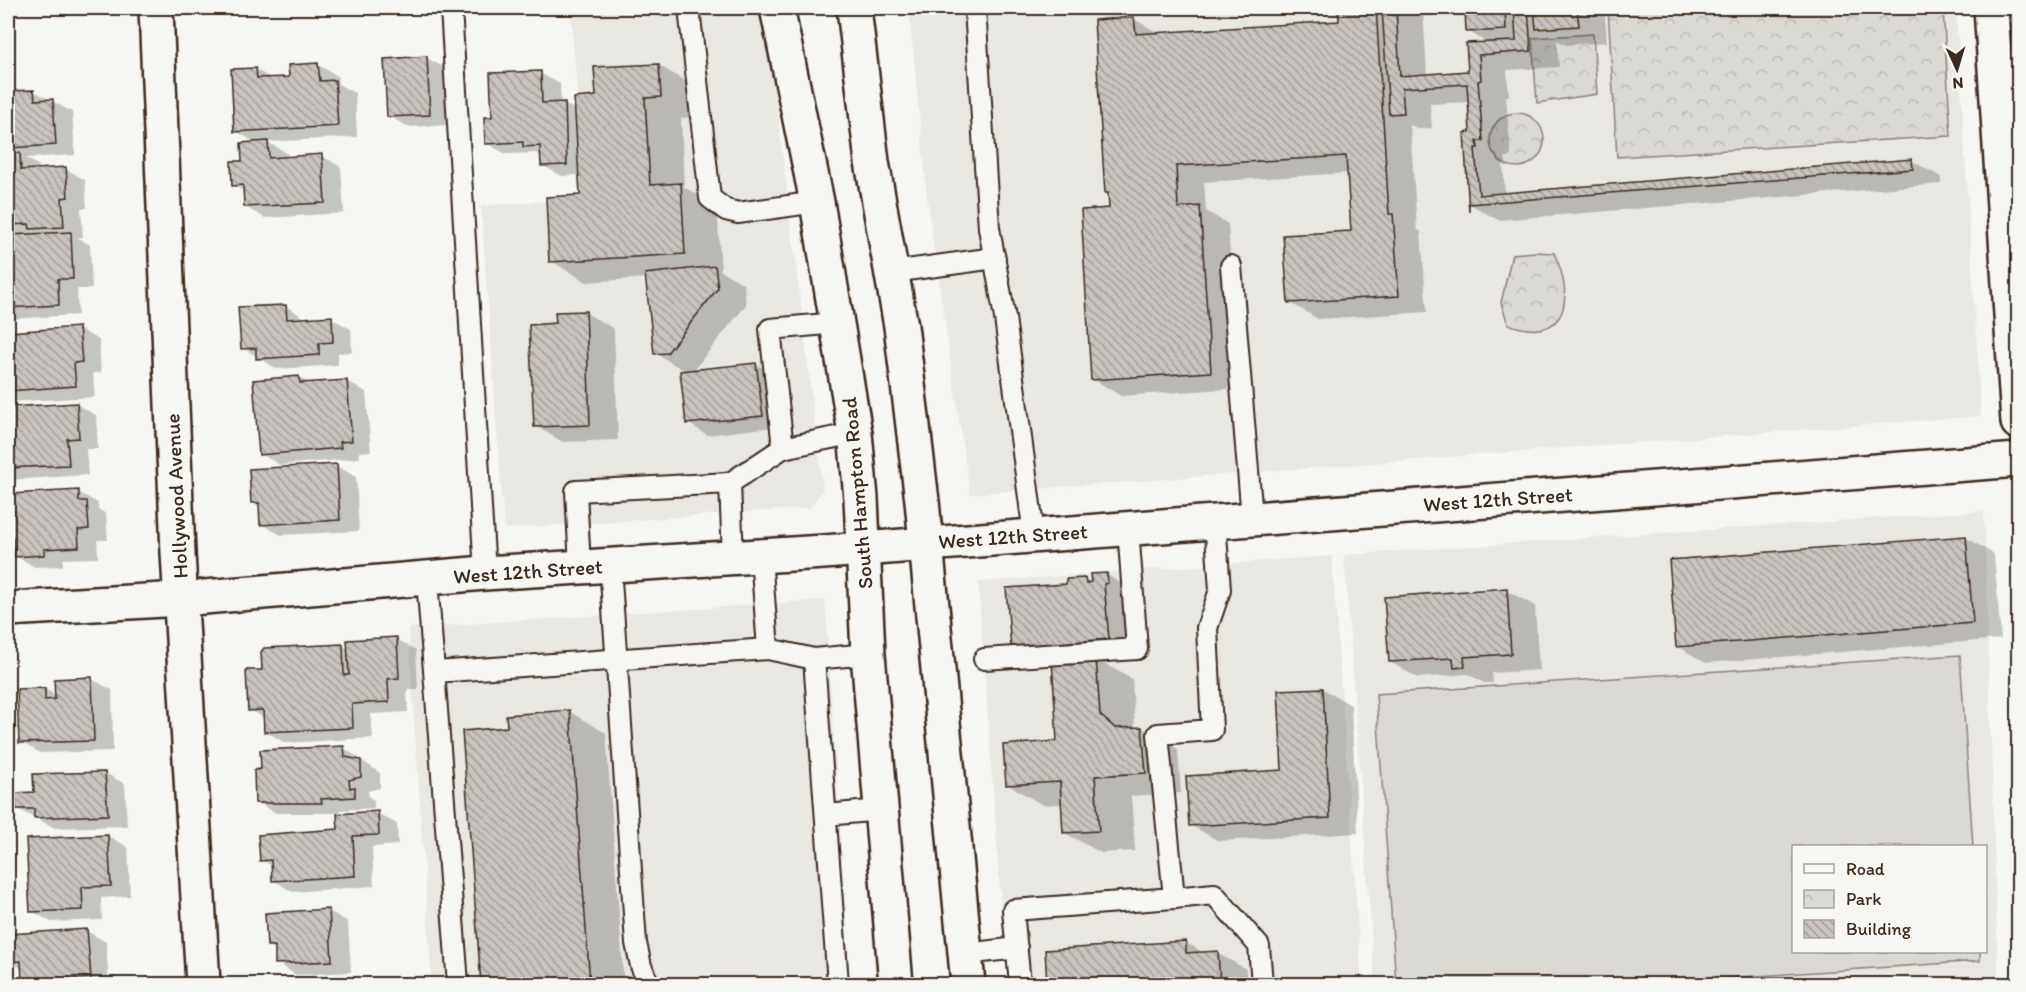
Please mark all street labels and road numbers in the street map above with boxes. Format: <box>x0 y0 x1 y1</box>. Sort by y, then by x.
street label: South Hampton Road <box>836 396 878 590</box>
street label: Hollywood Avenue <box>159 413 193 579</box>
street label: West 12th Street <box>1422 481 1574 517</box>
street label: West 12th Street <box>937 518 1089 554</box>
street label: West 12th Street <box>452 553 604 589</box>

